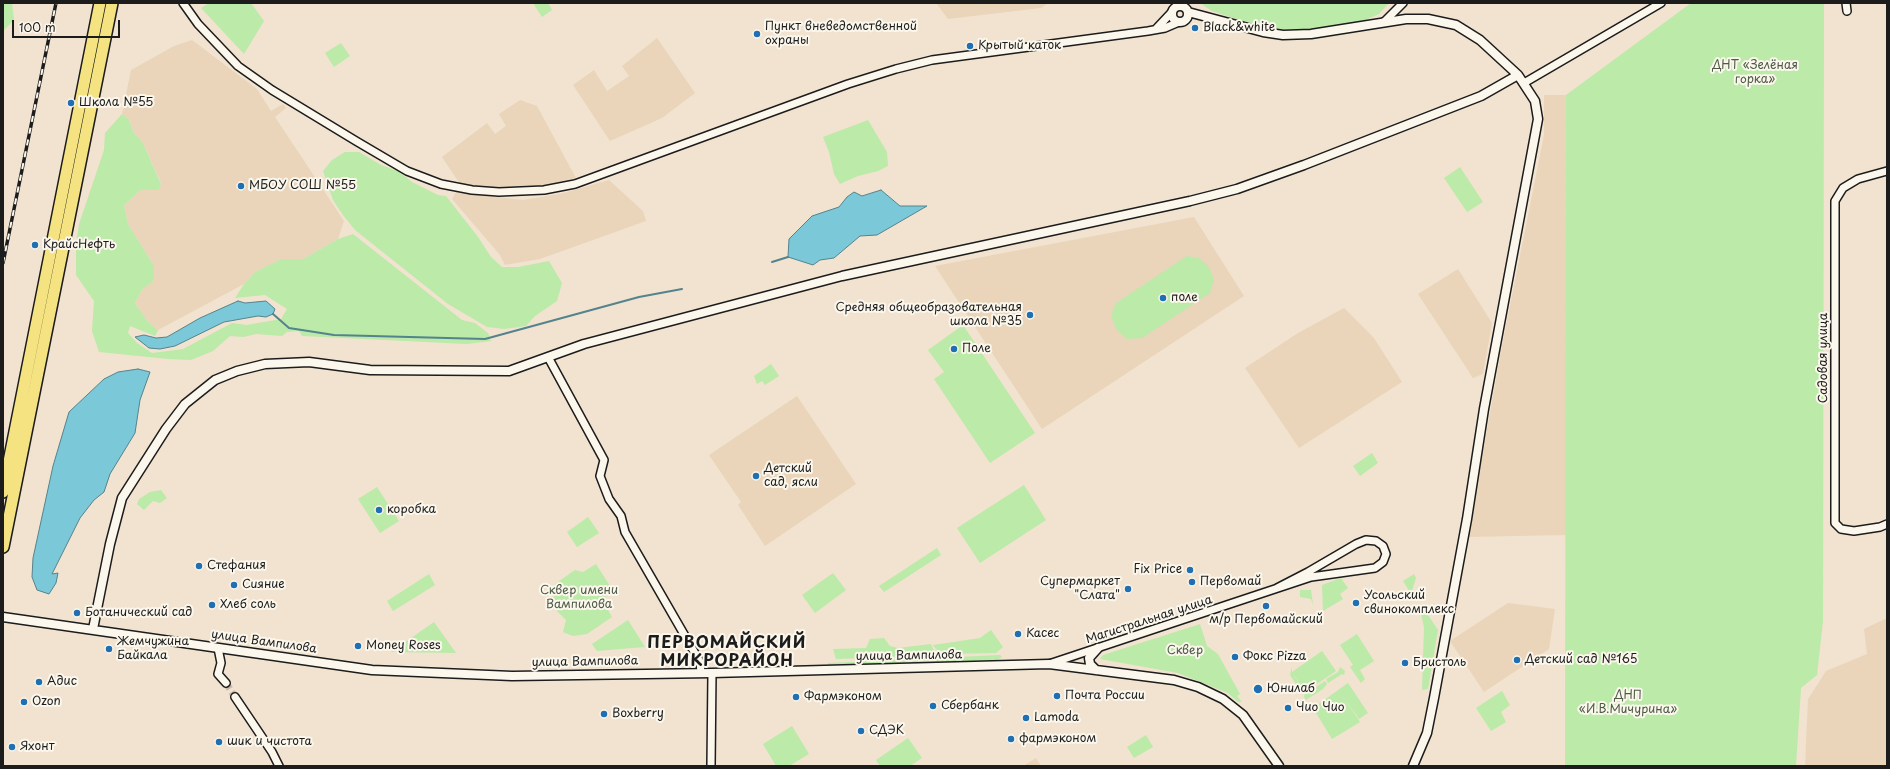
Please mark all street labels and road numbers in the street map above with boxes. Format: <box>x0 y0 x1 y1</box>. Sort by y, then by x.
street label: Садовая улица <box>1817 313 1831 403</box>
street label: Магистральная улица <box>1084 593 1214 647</box>
street label: улица Вампилова <box>210 627 318 657</box>
street label: улица Вампилова <box>856 648 962 664</box>
street label: улица Вампилова <box>532 654 638 670</box>

